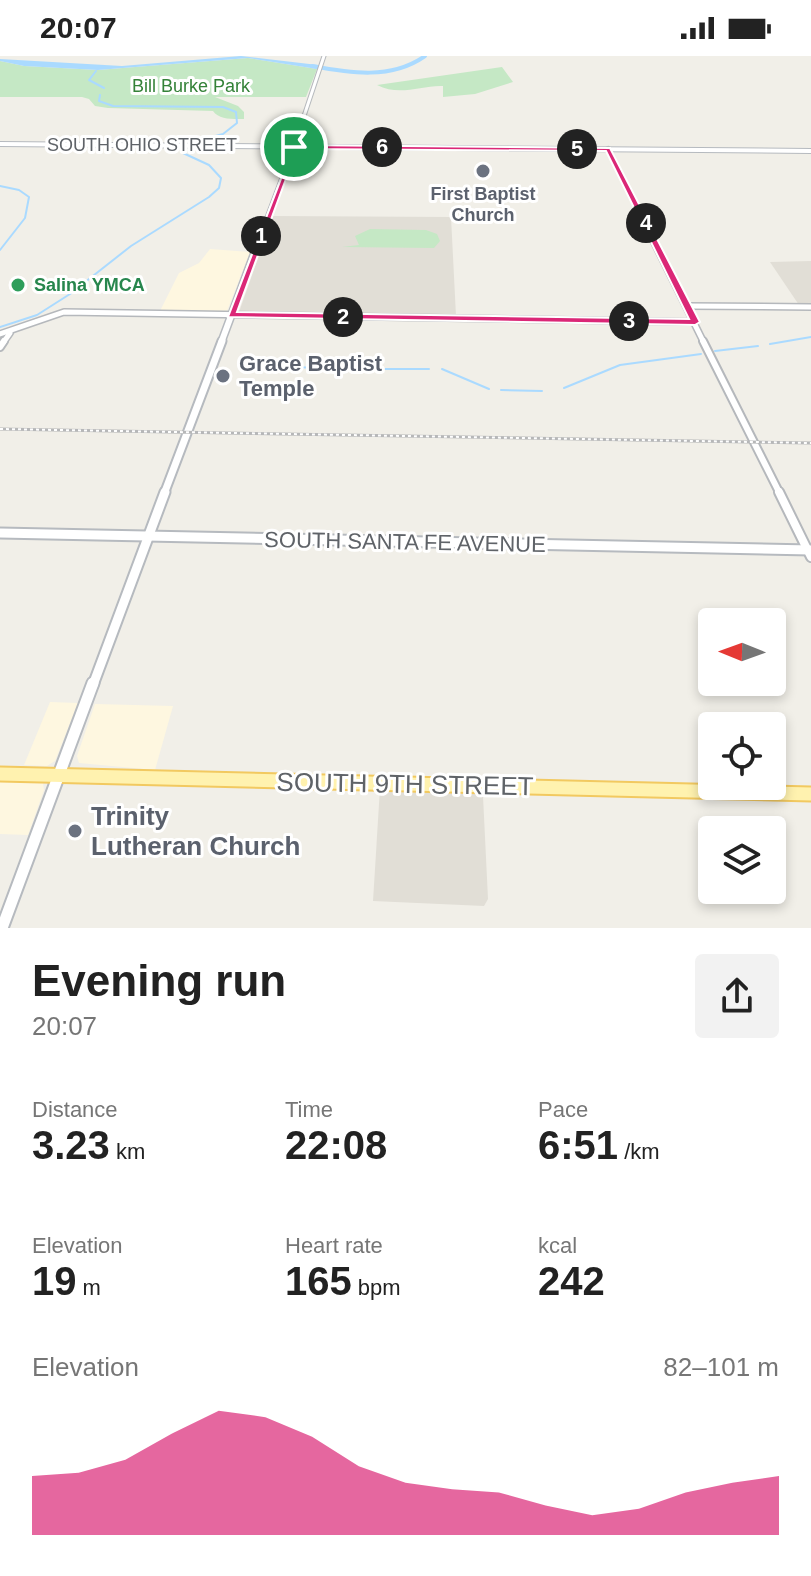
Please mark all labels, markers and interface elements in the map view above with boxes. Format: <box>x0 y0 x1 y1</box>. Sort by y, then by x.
text: 20:07 <box>40 11 117 44</box>
park label: Bill Burke Park <box>132 76 251 96</box>
pin <box>260 113 328 181</box>
icon: arrive <box>272 125 316 169</box>
pin: 6 <box>362 127 402 167</box>
pin: 5 <box>557 129 597 169</box>
text: 6 <box>376 134 388 159</box>
street label: SOUTH OHIO STREET <box>47 135 237 155</box>
text: 5 <box>571 136 583 161</box>
marker: First Baptist Church <box>474 162 492 180</box>
place label: First Baptist Church <box>430 184 536 225</box>
pin: 4 <box>626 203 666 243</box>
text: 4 <box>640 210 652 235</box>
pin: 1 <box>241 216 281 256</box>
text: 1 <box>255 223 267 248</box>
place label: Salina YMCA <box>34 275 145 295</box>
marker: Salina YMCA <box>9 276 27 294</box>
pin: 2 <box>323 297 363 337</box>
pin: 3 <box>609 301 649 341</box>
text: 2 <box>337 304 349 329</box>
text: 3 <box>623 308 635 333</box>
place label: Grace Baptist Temple <box>239 351 383 401</box>
marker: Grace Baptist Temple <box>214 367 232 385</box>
street label: SOUTH SANTA FE AVENUE <box>264 527 546 557</box>
north arrow <box>698 608 786 696</box>
map controls <box>698 608 786 904</box>
button: locate <box>698 712 786 800</box>
street label: SOUTH 9TH STREET <box>276 767 534 801</box>
place label: Trinity Lutheran Church <box>91 801 300 861</box>
button: layers <box>698 816 786 904</box>
marker: Trinity Lutheran Church <box>66 822 84 840</box>
button: share <box>695 954 779 1038</box>
text: Evening run <box>32 956 286 1005</box>
text: 20:07 <box>32 1011 97 1041</box>
text: Distance <box>32 1097 118 1122</box>
text: Time <box>285 1097 333 1122</box>
text: Pace <box>538 1097 588 1122</box>
text: 3.23 <box>32 1123 110 1167</box>
text: 22:08 <box>285 1123 387 1167</box>
text: 6:51 <box>538 1123 618 1167</box>
text: km <box>110 1139 145 1164</box>
text: /km <box>618 1139 660 1164</box>
text: Elevation <box>32 1233 123 1258</box>
text: Heart rate <box>285 1233 383 1258</box>
text: kcal <box>538 1233 577 1258</box>
text: 19 <box>32 1259 77 1303</box>
text: 165 <box>285 1259 352 1303</box>
text: 242 <box>538 1259 605 1303</box>
text: m <box>77 1275 101 1300</box>
text: bpm <box>352 1275 401 1300</box>
text: Elevation <box>32 1352 139 1382</box>
text: 82–101 m <box>663 1352 779 1382</box>

